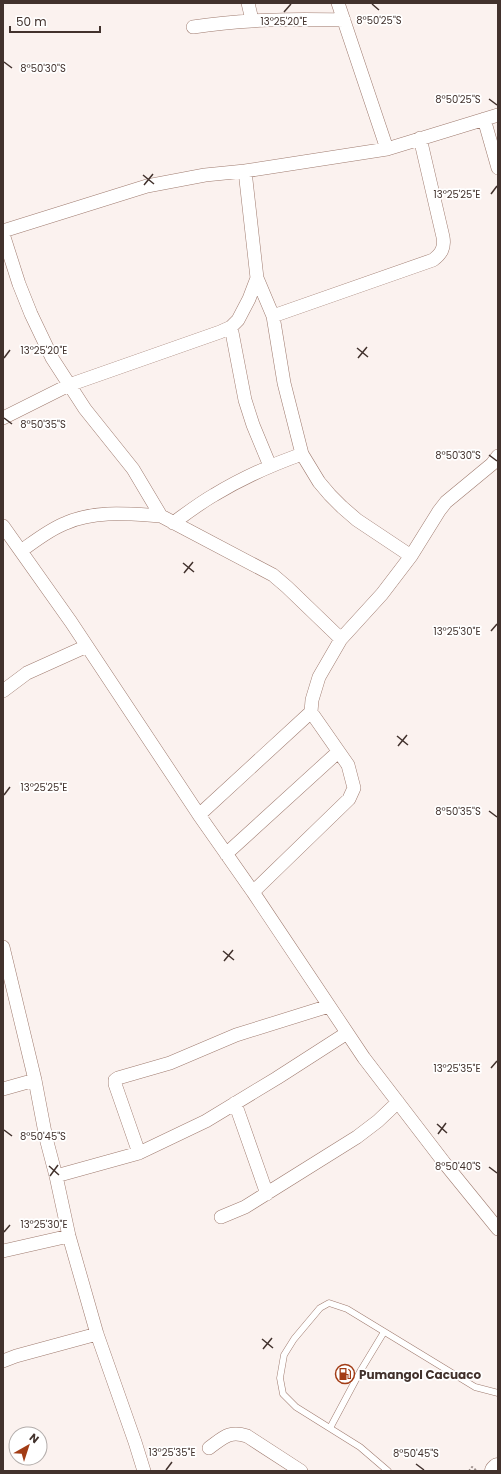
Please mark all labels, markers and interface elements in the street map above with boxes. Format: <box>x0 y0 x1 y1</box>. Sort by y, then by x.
scale bar <box>10 8 100 34</box>
text: 50 m <box>16 13 47 30</box>
text: 8°50'25"S <box>356 13 402 28</box>
text: 13°25'20"E <box>261 14 307 29</box>
text: 8°50'30"S <box>20 61 66 76</box>
text: 8°50'25"S <box>435 92 481 107</box>
text: 13°25'25"E <box>434 187 480 202</box>
text: 13°25'20"E <box>21 343 67 358</box>
text: 8°50'35"S <box>20 417 66 432</box>
text: 8°50'30"S <box>435 448 481 463</box>
text: 13°25'30"E <box>433 624 481 639</box>
text: 13°25'25"E <box>21 780 67 795</box>
text: 8°50'35"S <box>435 804 481 819</box>
text: 13°25'35"E <box>433 1061 481 1076</box>
text: 8°50'45"S <box>20 1129 66 1144</box>
text: 8°50'40"S <box>435 1159 481 1174</box>
text: 13°25'30"E <box>20 1217 68 1232</box>
fuel station icon: Pumangol Cacuaco <box>334 1363 356 1385</box>
place label: Pumangol Cacuaco <box>359 1366 481 1383</box>
north arrow <box>8 1426 48 1466</box>
text: N <box>26 1429 43 1447</box>
text: 13°25'35"E <box>148 1445 196 1460</box>
text: 8°50'45"S <box>393 1446 439 1461</box>

